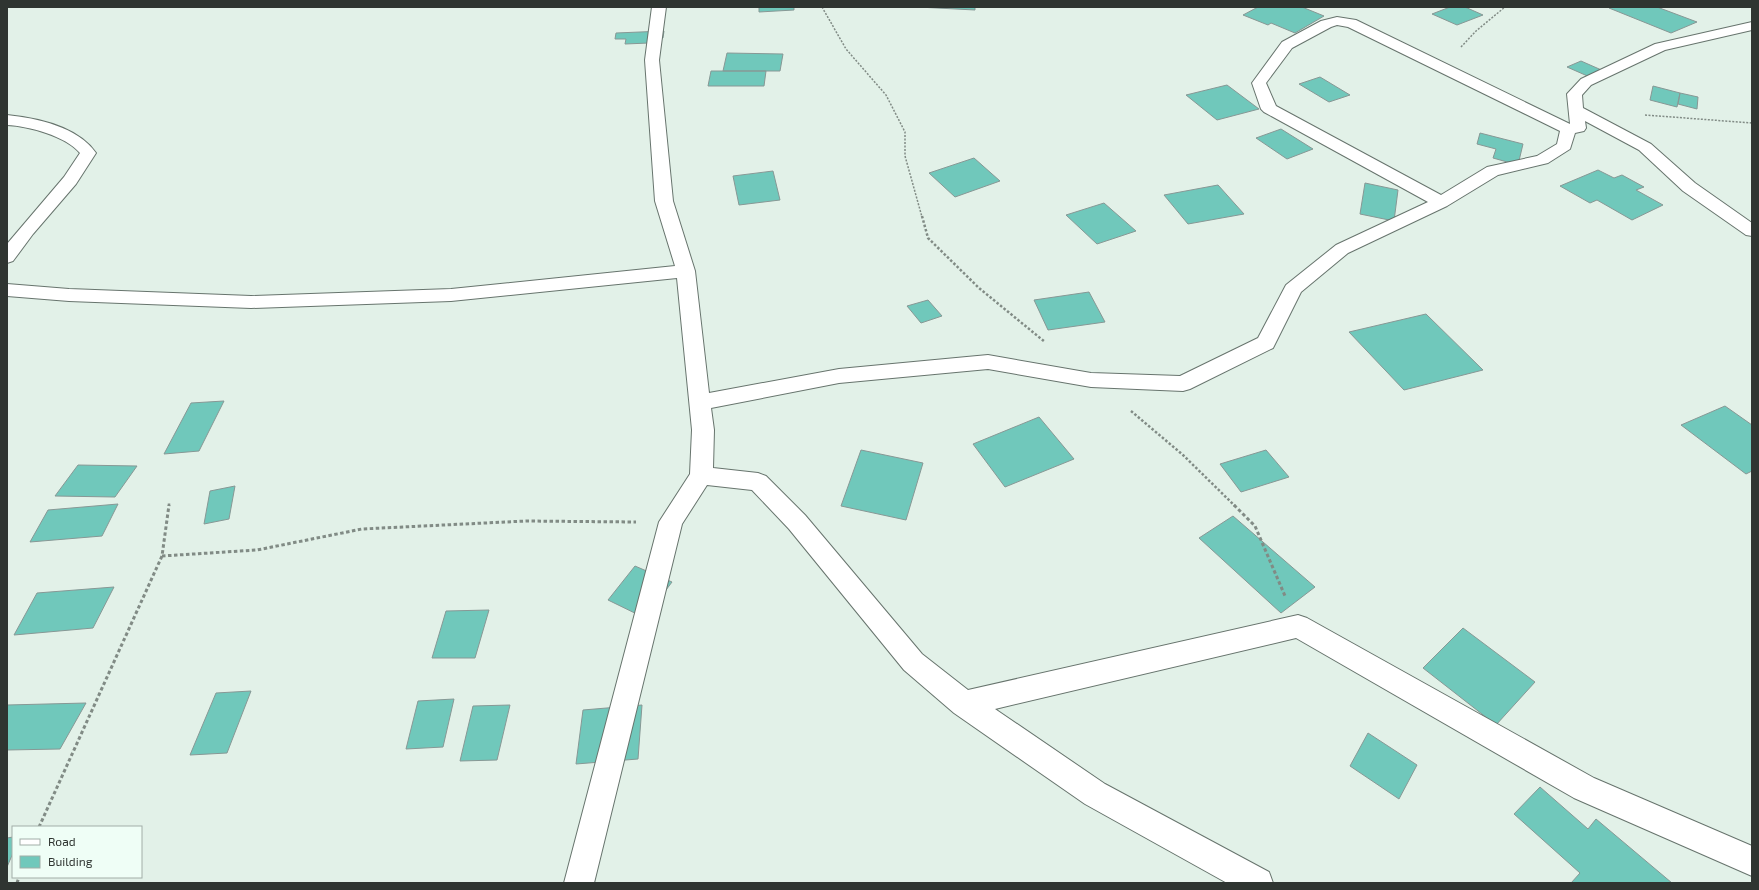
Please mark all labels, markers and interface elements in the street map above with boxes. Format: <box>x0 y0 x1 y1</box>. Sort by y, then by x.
legend <box>12 826 142 878</box>
text: Road <box>48 834 76 848</box>
text: Building <box>48 854 93 868</box>

